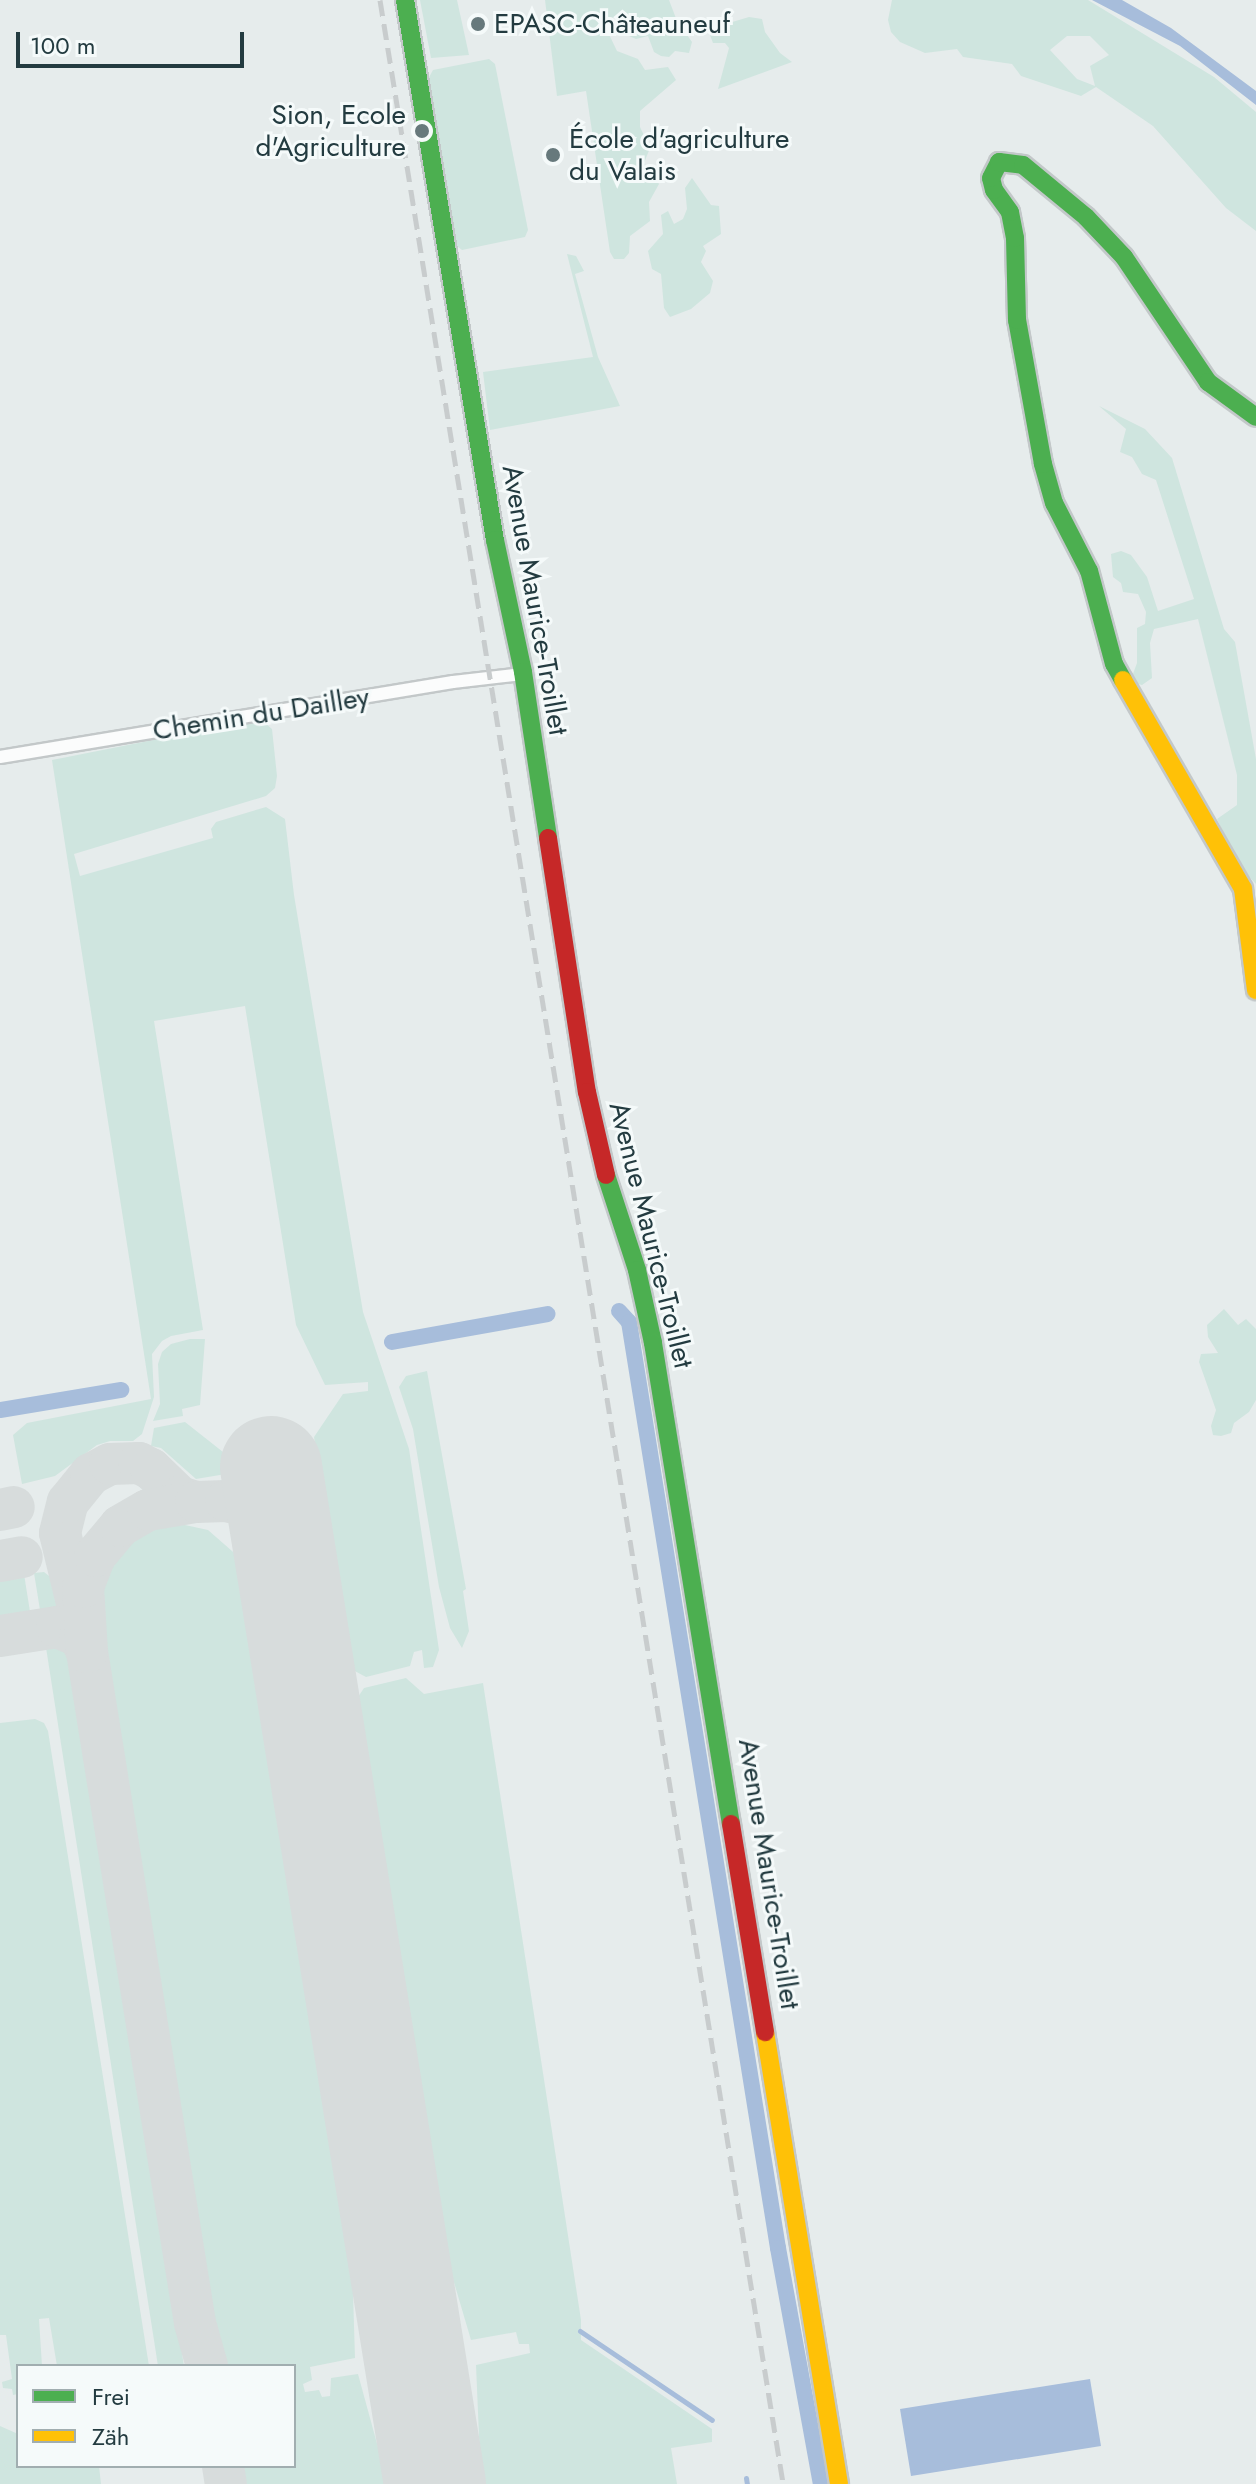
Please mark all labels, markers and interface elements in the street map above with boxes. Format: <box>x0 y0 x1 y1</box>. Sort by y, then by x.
place label: EPASC-Châteauneuf <box>494 7 730 41</box>
marker: EPASC-Châteauneuf <box>469 15 487 33</box>
scale bar <box>20 16 248 66</box>
text: 100 m <box>30 28 96 63</box>
place label: Sion, Ecole d'Agriculture <box>255 98 406 164</box>
marker: Sion, Ecole d'Agriculture <box>413 122 431 140</box>
place label: École d'agriculture du Valais <box>569 122 789 188</box>
marker: École d'agriculture du Valais <box>544 146 562 164</box>
street label: Avenue Maurice-Troillet <box>495 462 575 738</box>
street label: Chemin du Dailley <box>150 680 372 748</box>
street label: Avenue Maurice-Troillet <box>602 1098 700 1372</box>
street label: Avenue Maurice-Troillet <box>731 1736 807 2012</box>
legend <box>16 2364 296 2468</box>
text: Frei <box>92 2379 130 2414</box>
text: Zäh <box>92 2419 129 2454</box>

